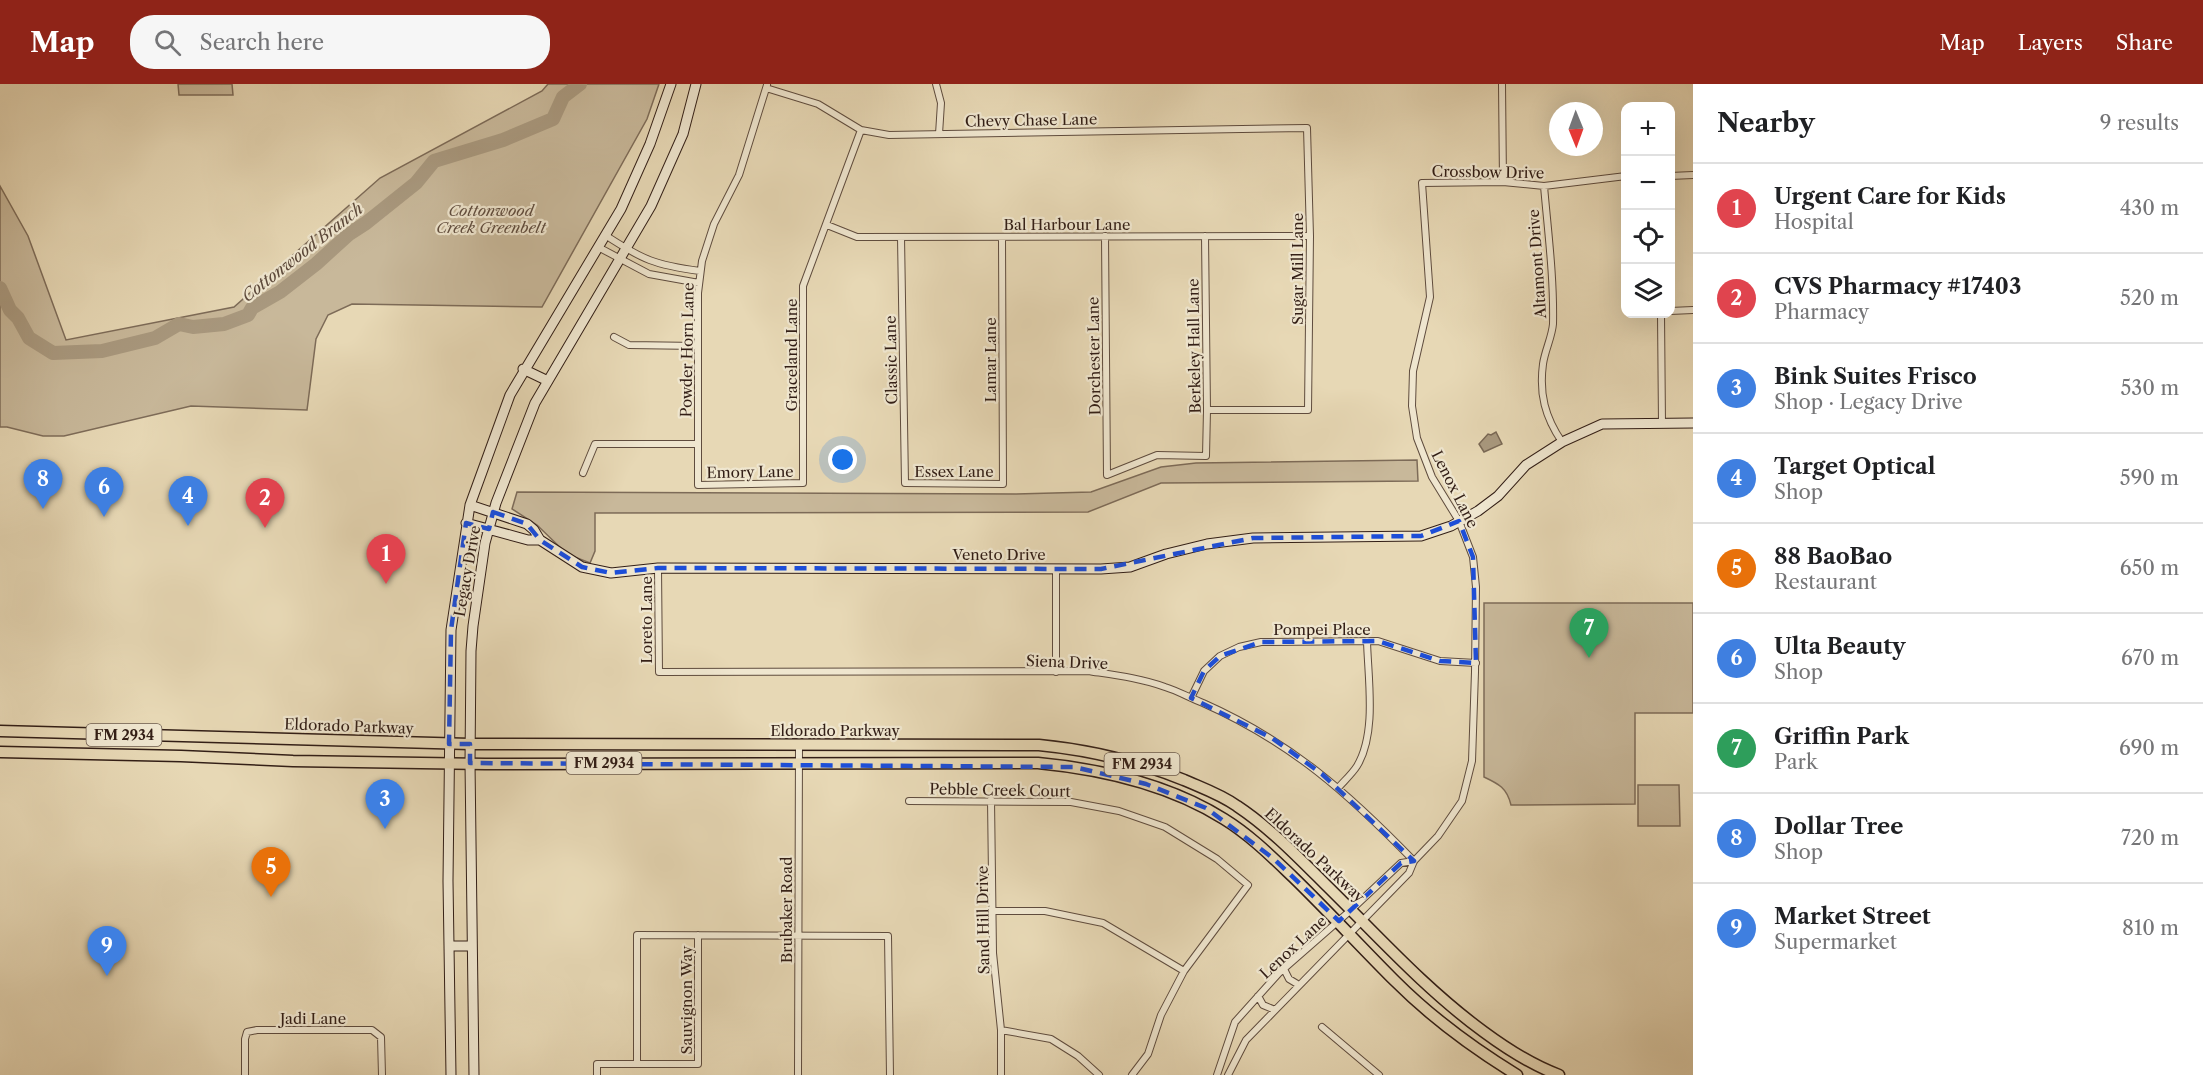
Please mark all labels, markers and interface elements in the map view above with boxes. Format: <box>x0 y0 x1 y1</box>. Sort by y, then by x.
search box <box>130 15 550 69</box>
text: Map <box>30 25 94 59</box>
icon: search <box>151 26 184 59</box>
text: Search here <box>199 29 324 56</box>
text: Map <box>1940 30 1985 55</box>
text: Layers <box>2018 30 2083 55</box>
text: Share <box>2116 30 2173 55</box>
north arrow <box>1549 102 1603 156</box>
map controls <box>1621 102 1675 318</box>
button: + <box>1621 102 1675 156</box>
text: Nearby <box>1717 107 1815 139</box>
street label: Chevy Chase Lane <box>965 109 1097 131</box>
text: 9 results <box>2100 111 2179 135</box>
button: − <box>1621 156 1675 210</box>
street label: Crossbow Drive <box>1431 162 1545 182</box>
text: Urgent Care for Kids <box>1774 183 2006 210</box>
text: 1 <box>1732 196 1741 220</box>
text: 430 m <box>2120 196 2179 220</box>
water label: Cottonwood Branch <box>237 198 367 306</box>
park label: Cottonwood Creek Greenbelt <box>436 201 546 237</box>
street label: Altamont Drive <box>1524 209 1550 320</box>
button: locate <box>1621 210 1675 264</box>
text: Hospital <box>1774 210 1854 234</box>
street label: Sugar Mill Lane <box>1288 213 1307 325</box>
street label: Bal Harbour Lane <box>1004 215 1130 234</box>
button: layers <box>1621 264 1675 318</box>
text: CVS Pharmacy #17403 <box>1774 273 2021 300</box>
street label: Berkeley Hall Lane <box>1183 278 1205 414</box>
street label: Powder Horn Lane <box>676 282 698 418</box>
text: 2 <box>1731 286 1742 310</box>
text: 520 m <box>2120 286 2179 310</box>
street label: Dorchester Lane <box>1083 296 1105 416</box>
street label: Graceland Lane <box>782 299 801 411</box>
text: Pharmacy <box>1774 300 1869 324</box>
street label: Classic Lane <box>881 315 901 405</box>
street label: Lamar Lane <box>981 317 1000 403</box>
text: Bink Suites Frisco <box>1774 363 1977 390</box>
text: 3 <box>1731 376 1742 400</box>
text: 530 m <box>2121 376 2179 400</box>
text: Shop · Legacy Drive <box>1774 390 1963 414</box>
your location <box>828 445 857 474</box>
street label: Lenox Lane <box>1427 447 1483 531</box>
text: Target Optical <box>1774 453 1936 480</box>
pin: 8 <box>24 460 63 509</box>
street label: Emory Lane <box>706 462 794 482</box>
street label: Essex Lane <box>914 462 994 481</box>
text: 4 <box>1731 466 1742 490</box>
text: 590 m <box>2120 466 2179 490</box>
pin: 6 <box>84 468 124 517</box>
pin: 4 <box>168 476 207 526</box>
pin: 2 <box>246 478 284 528</box>
text: Shop <box>1774 480 1823 504</box>
street label: Legacy Drive <box>450 524 484 618</box>
pin: 1 <box>366 534 406 584</box>
text: 88 BaoBao <box>1774 543 1892 570</box>
street label: Veneto Drive <box>951 545 1046 564</box>
text: 5 <box>1731 556 1742 580</box>
text: 650 m <box>2120 556 2179 580</box>
text: Restaurant <box>1774 570 1877 594</box>
street label: Loreto Lane <box>637 576 656 664</box>
pin: 7 <box>1570 608 1608 658</box>
street label: Pompei Place <box>1273 620 1371 639</box>
text: Ulta Beauty <box>1774 633 1906 660</box>
text: 6 <box>1731 646 1742 670</box>
text: 670 m <box>2121 646 2179 670</box>
street label: Siena Drive <box>1026 651 1108 673</box>
text: Shop <box>1774 660 1823 684</box>
street label: Eldorado Parkway <box>284 714 415 738</box>
street label: Eldorado Parkway <box>770 721 901 740</box>
text: Griffin Park <box>1774 723 1909 750</box>
road number: FM 2934 <box>86 724 162 746</box>
text: 7 <box>1731 736 1742 760</box>
text: 690 m <box>2119 736 2179 760</box>
text: Park <box>1774 750 1817 774</box>
road number: FM 2934 <box>566 752 642 774</box>
road number: FM 2934 <box>1104 753 1180 775</box>
street label: Pebble Creek Court <box>929 779 1072 801</box>
pin: 3 <box>366 780 404 829</box>
street label: Eldorado Parkway <box>1261 804 1369 907</box>
text: Dollar Tree <box>1774 813 1903 840</box>
text: 8 <box>1730 826 1743 850</box>
text: 720 m <box>2121 826 2179 850</box>
text: Shop <box>1774 840 1823 864</box>
pin: 5 <box>252 848 290 897</box>
street label: Brubaker Road <box>777 857 796 963</box>
street label: Sand Hill Drive <box>973 866 993 974</box>
text: Market Street <box>1774 903 1931 930</box>
street label: Lenox Lane <box>1256 911 1330 983</box>
text: 9 <box>1731 916 1742 940</box>
text: 810 m <box>2122 916 2179 940</box>
pin: 9 <box>88 926 126 976</box>
text: Supermarket <box>1774 930 1897 954</box>
street label: Sauvignon Way <box>677 945 696 1054</box>
street label: Jadi Lane <box>278 1009 346 1028</box>

